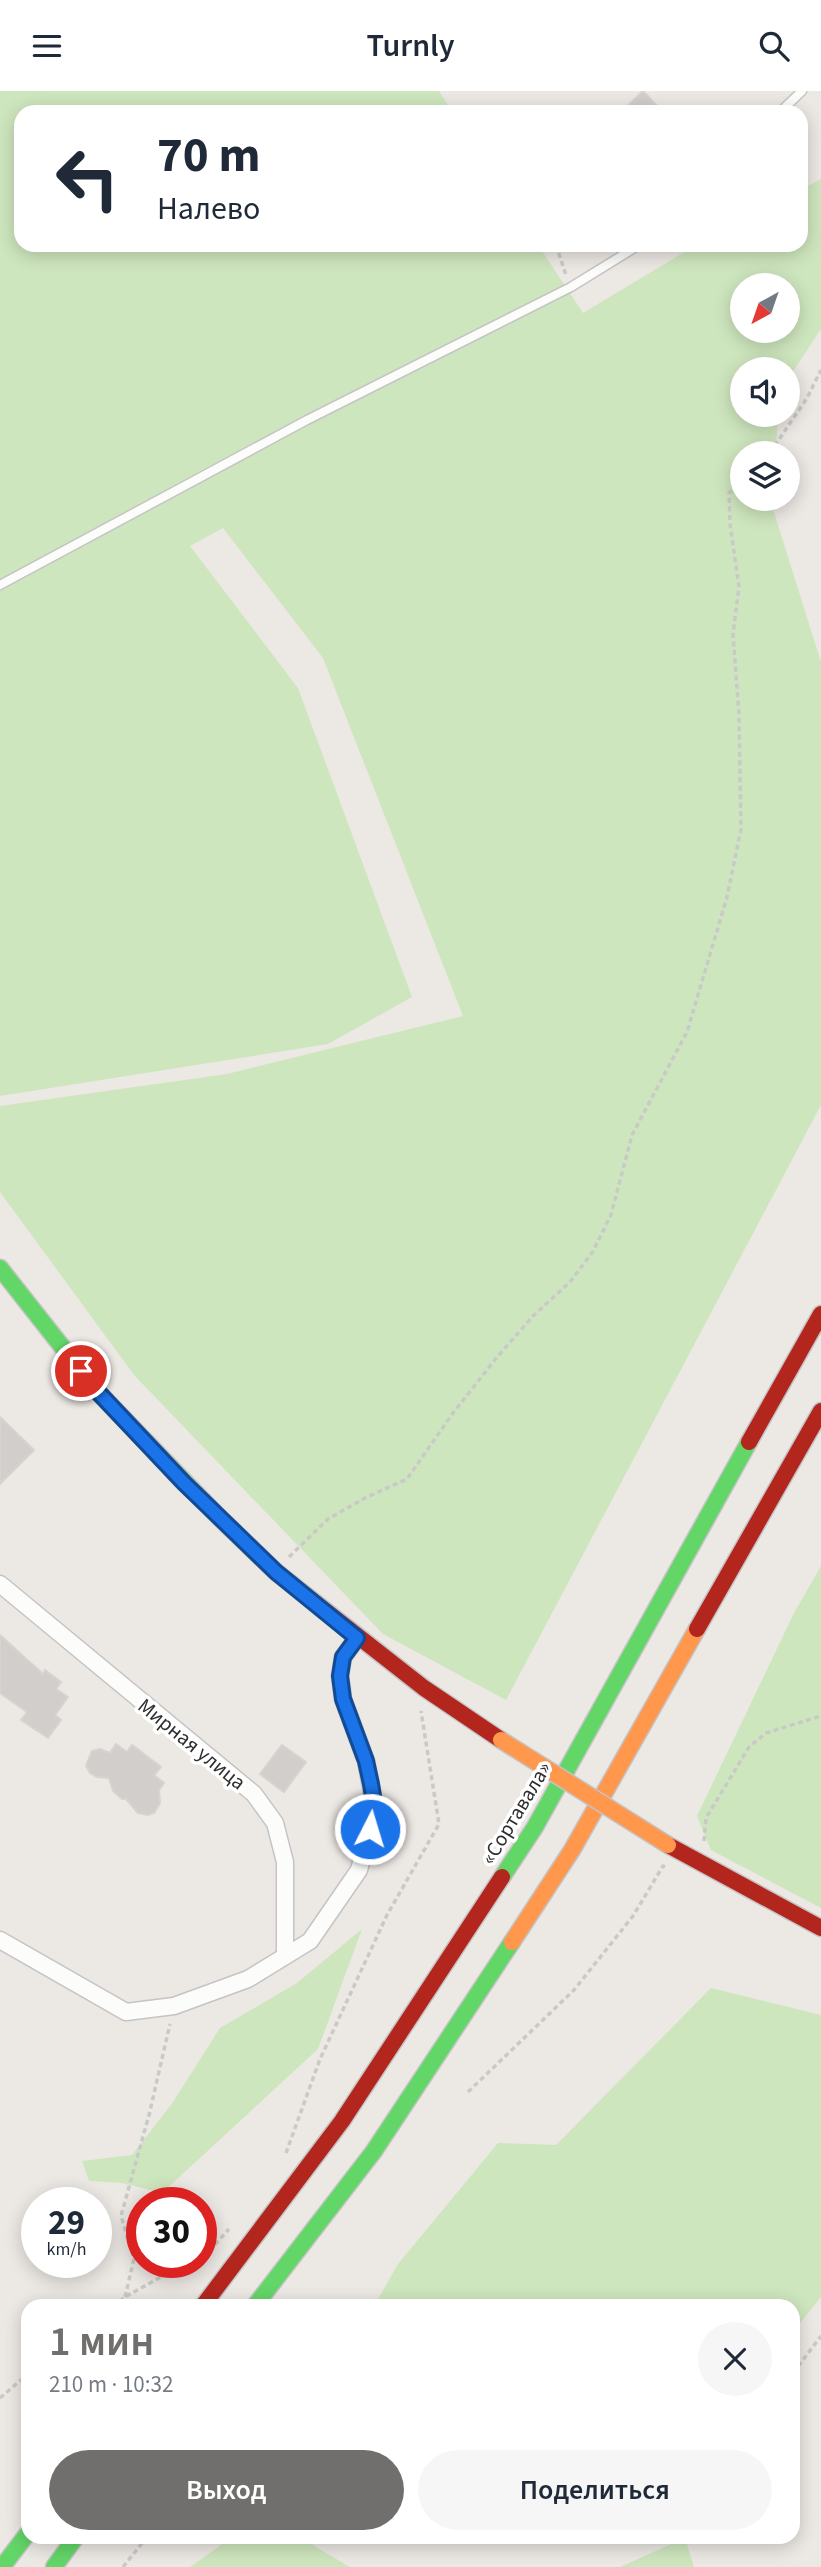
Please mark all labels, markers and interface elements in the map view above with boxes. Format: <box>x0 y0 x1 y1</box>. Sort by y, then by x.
text: Turnly <box>366 23 455 69</box>
icon: menu <box>28 27 66 65</box>
icon: search <box>755 27 793 65</box>
text: 70 m <box>157 121 261 191</box>
icon: left <box>42 133 133 224</box>
text: Налево <box>157 186 260 232</box>
north arrow <box>730 273 800 343</box>
map controls <box>730 273 800 511</box>
button: sound <box>730 357 800 427</box>
button: layers <box>730 441 800 511</box>
pin <box>51 1341 111 1401</box>
icon: arrive <box>62 1352 100 1390</box>
street label: Мирная улица <box>132 1691 252 1797</box>
street label: «Сортавала» <box>473 1756 559 1870</box>
position arrow <box>333 1792 407 1866</box>
speed limit sign: 30 <box>126 2187 217 2278</box>
text: 29 <box>48 2198 85 2248</box>
text: km/h <box>47 2237 86 2262</box>
text: 1 мин <box>49 2312 154 2372</box>
button: close <box>698 2322 772 2396</box>
text: 210 m · 10:32 <box>49 2368 173 2401</box>
button: Выход <box>49 2450 404 2530</box>
button: Поделиться <box>418 2450 772 2530</box>

